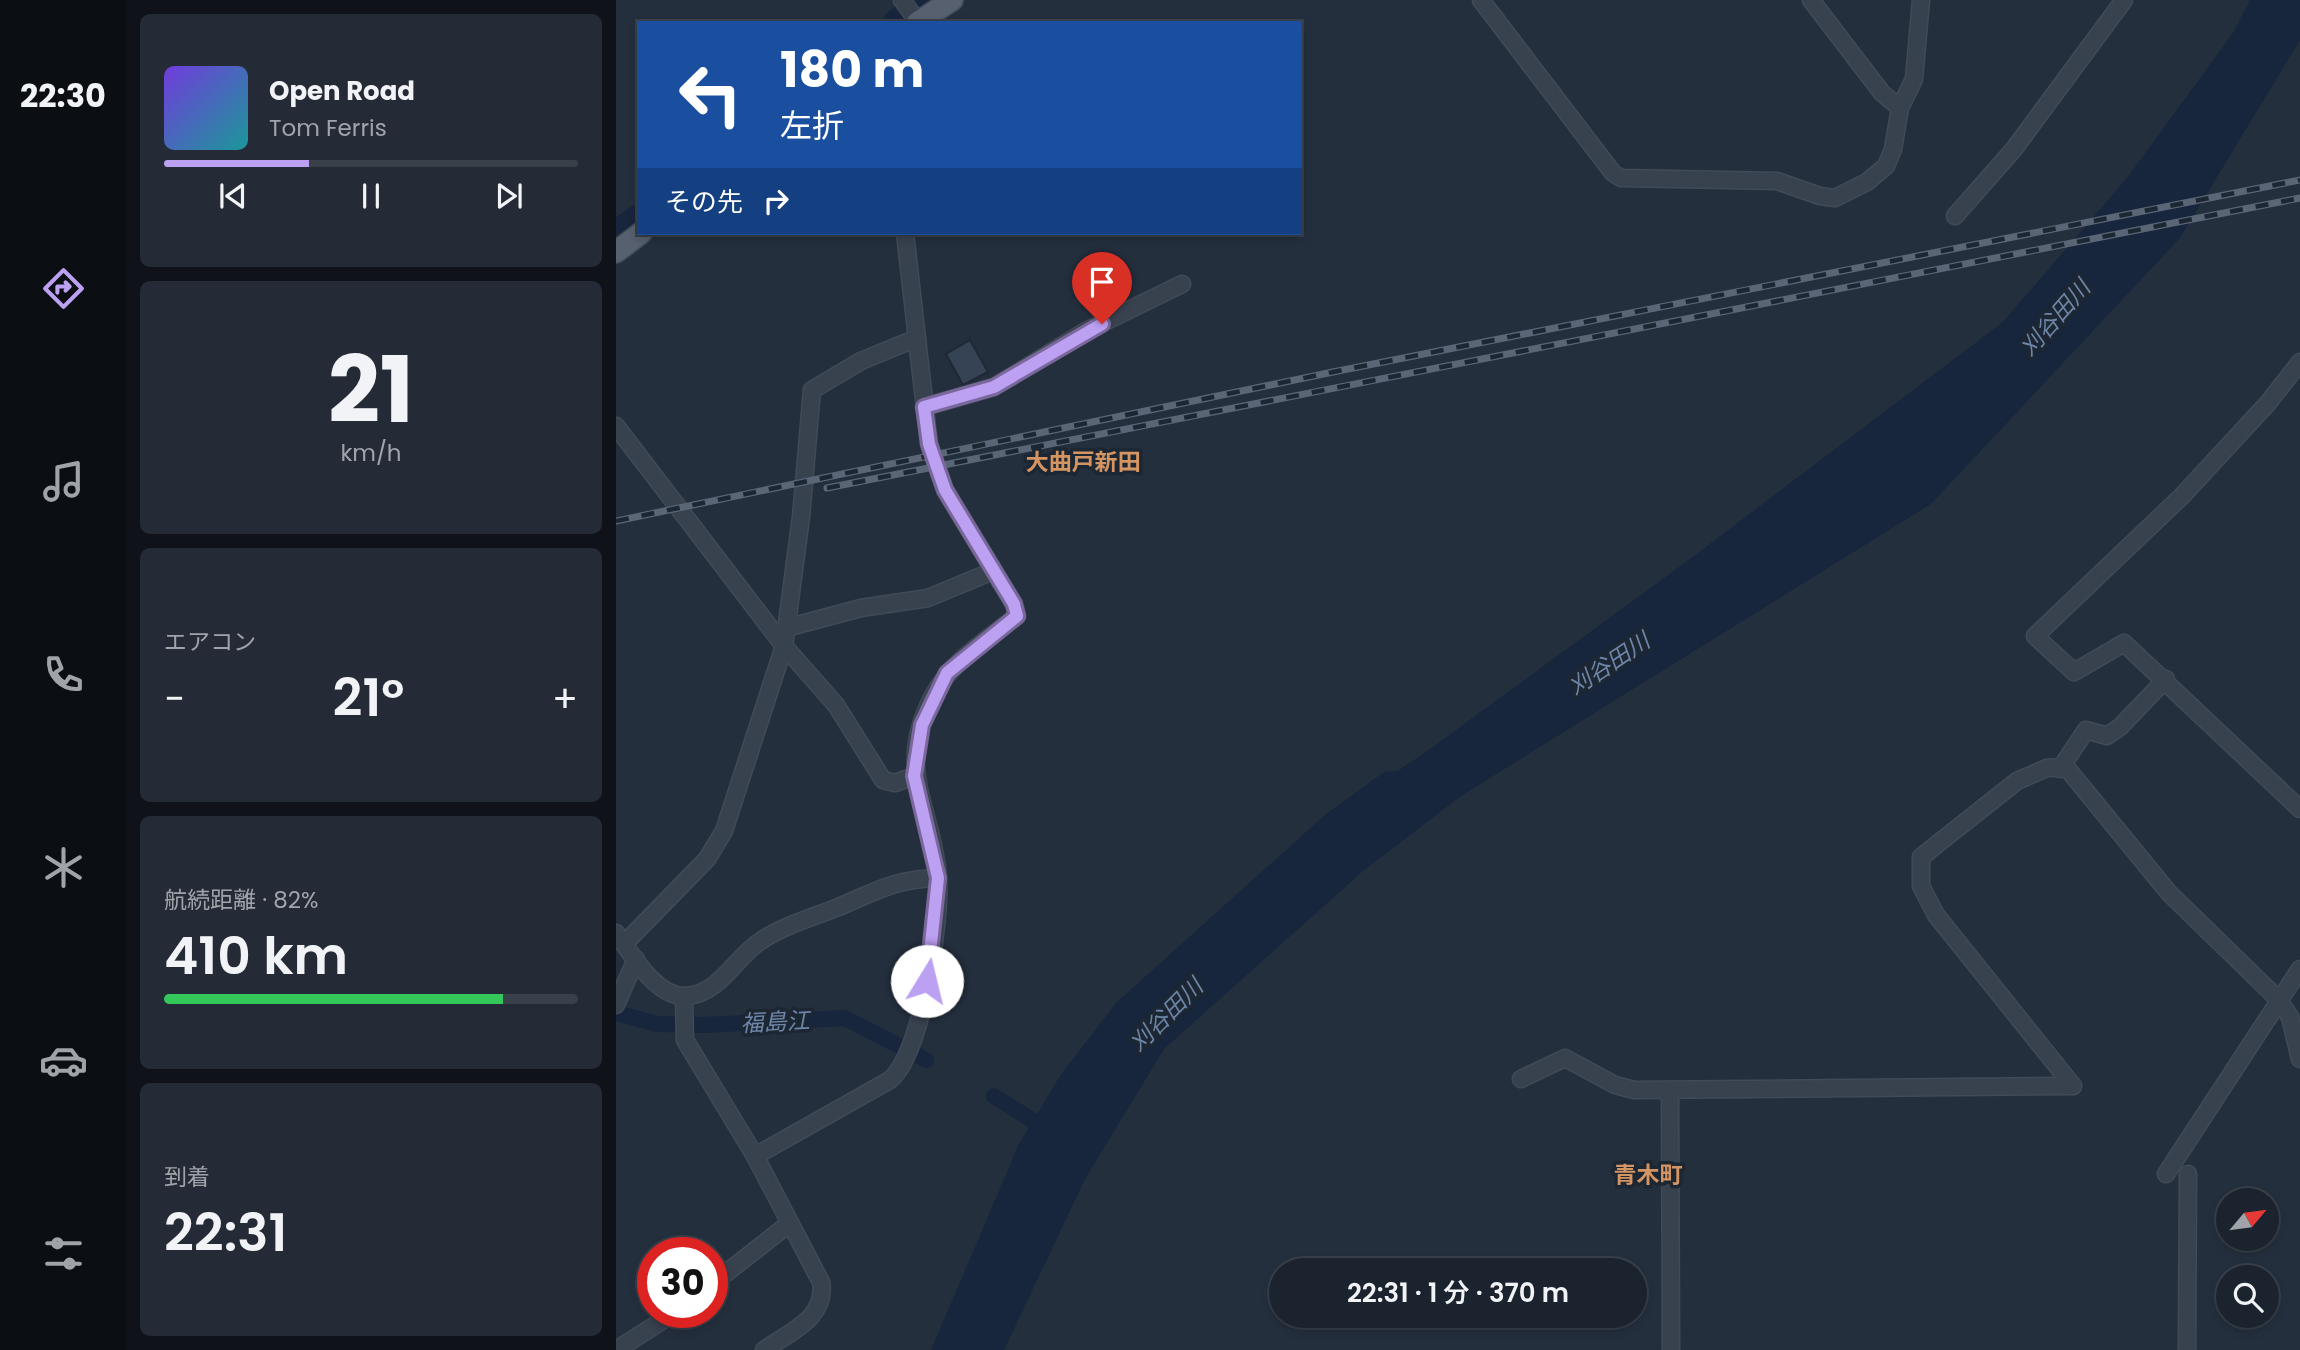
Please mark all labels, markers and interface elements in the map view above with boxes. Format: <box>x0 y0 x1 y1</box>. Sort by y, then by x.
text: 180 m <box>780 36 924 104</box>
icon: left <box>665 49 756 140</box>
text: 22:30 <box>20 73 106 118</box>
text: Open Road <box>269 73 415 109</box>
text: 左折 <box>780 103 844 148</box>
text: Tom Ferris <box>269 112 387 144</box>
icon: previous <box>214 177 252 215</box>
icon: pause <box>352 177 390 215</box>
icon: next <box>490 177 528 215</box>
icon: right <box>757 182 795 220</box>
text: その先 <box>665 184 743 220</box>
pin <box>1072 252 1132 324</box>
icon: arrive <box>1083 263 1121 301</box>
icon: directions <box>39 264 88 313</box>
water label: 刈谷田川 <box>2013 271 2099 363</box>
text: 21 <box>328 326 414 454</box>
text: km/h <box>340 437 402 469</box>
district label: 大曲戸新田 <box>1026 446 1141 478</box>
icon: music <box>39 457 88 506</box>
water label: 刈谷田川 <box>1562 623 1659 703</box>
text: エアコン <box>164 626 256 658</box>
icon: phone <box>39 650 88 699</box>
text: 21° <box>333 661 404 734</box>
text: − <box>164 672 185 725</box>
text: + <box>552 672 578 725</box>
icon: climate <box>39 843 88 892</box>
text: 航続距離 · 82% <box>164 884 318 916</box>
text: 410 km <box>164 919 348 992</box>
position arrow <box>890 944 964 1018</box>
water label: 刈谷田川 <box>1122 969 1212 1059</box>
water label: 福島江 <box>740 1004 813 1040</box>
icon: car <box>39 1036 88 1085</box>
district label: 青木町 <box>1614 1159 1683 1191</box>
text: 到着 <box>164 1161 210 1193</box>
north arrow <box>2216 1188 2278 1251</box>
map controls <box>2216 1188 2279 1328</box>
text: 22:31 <box>164 1196 287 1269</box>
icon: filters <box>39 1229 88 1278</box>
speed limit sign: 30 <box>637 1237 728 1328</box>
button: search <box>2216 1265 2279 1328</box>
text: 22:31 · 1 分 · 370 m <box>1347 1275 1569 1311</box>

